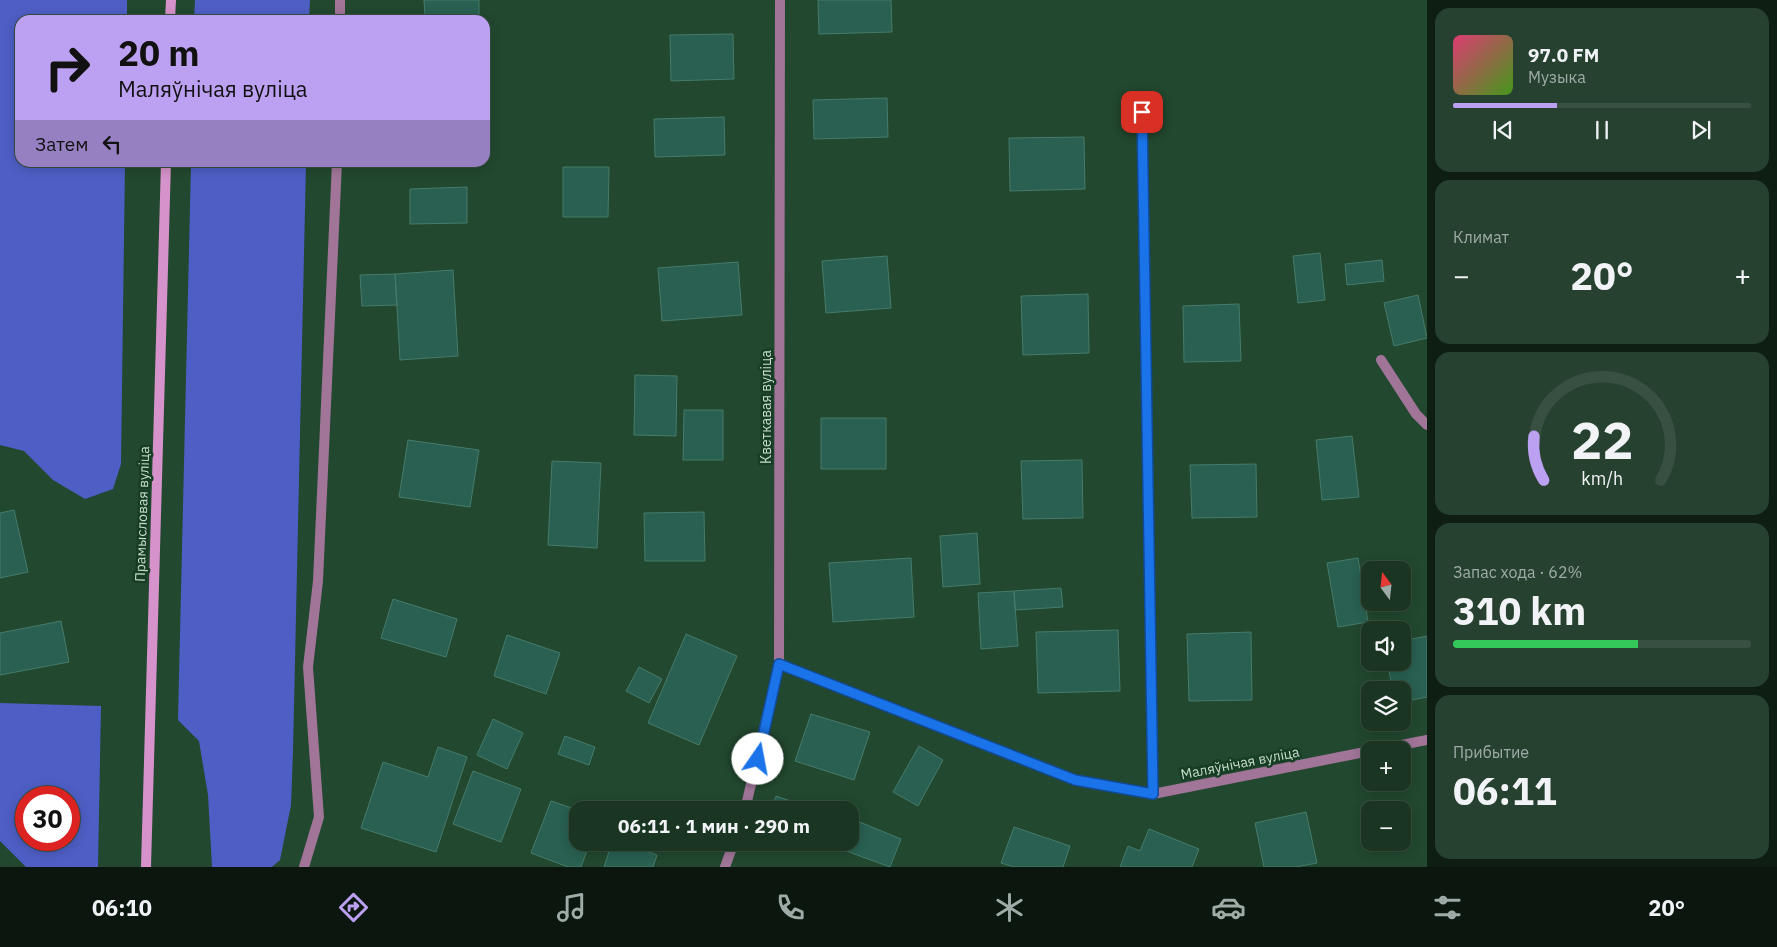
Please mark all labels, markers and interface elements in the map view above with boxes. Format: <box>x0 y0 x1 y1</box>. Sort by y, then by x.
text: 20 m <box>118 30 200 76</box>
icon: right <box>35 35 100 100</box>
text: 97.0 FM <box>1528 43 1599 67</box>
text: Музыка <box>1528 67 1586 87</box>
text: Маляўнічая вуліца <box>118 74 308 103</box>
pin <box>1121 91 1163 133</box>
icon: arrive <box>1128 98 1156 126</box>
icon: previous <box>1489 116 1517 144</box>
icon: pause <box>1588 116 1616 144</box>
icon: next <box>1687 116 1715 144</box>
icon: left <box>98 130 126 158</box>
text: Затем <box>35 132 88 156</box>
text: Климат <box>1453 227 1509 247</box>
text: 20° <box>1570 251 1634 300</box>
text: − <box>1453 257 1470 294</box>
text: + <box>1734 257 1751 294</box>
street label: Кветкавая вуліца <box>757 350 775 464</box>
text: 22 <box>1571 406 1633 473</box>
street label: Прамысловая вуліца <box>131 445 153 582</box>
text: km/h <box>1581 467 1623 490</box>
north arrow <box>1361 561 1411 611</box>
map controls <box>1361 561 1411 851</box>
text: Запас хода · 62% <box>1453 562 1582 582</box>
text: 310 km <box>1453 586 1586 635</box>
button: sound <box>1361 621 1411 671</box>
button: layers <box>1361 681 1411 731</box>
position arrow <box>731 732 783 784</box>
button: + <box>1361 741 1411 791</box>
text: Прибытие <box>1453 742 1529 762</box>
street label: Маляўнічая вуліца <box>1179 743 1301 783</box>
text: 06:11 <box>1453 766 1557 815</box>
speed limit sign: 30 <box>15 786 80 851</box>
button: − <box>1361 801 1411 851</box>
text: 06:11 · 1 мин · 290 m <box>618 814 810 838</box>
icon: directions <box>336 890 371 925</box>
icon: music <box>554 890 589 925</box>
icon: phone <box>773 890 808 925</box>
icon: climate <box>992 890 1027 925</box>
icon: car <box>1211 890 1246 925</box>
icon: filters <box>1430 890 1465 925</box>
text: 06:10 <box>92 893 152 922</box>
text: 20° <box>1648 893 1685 922</box>

